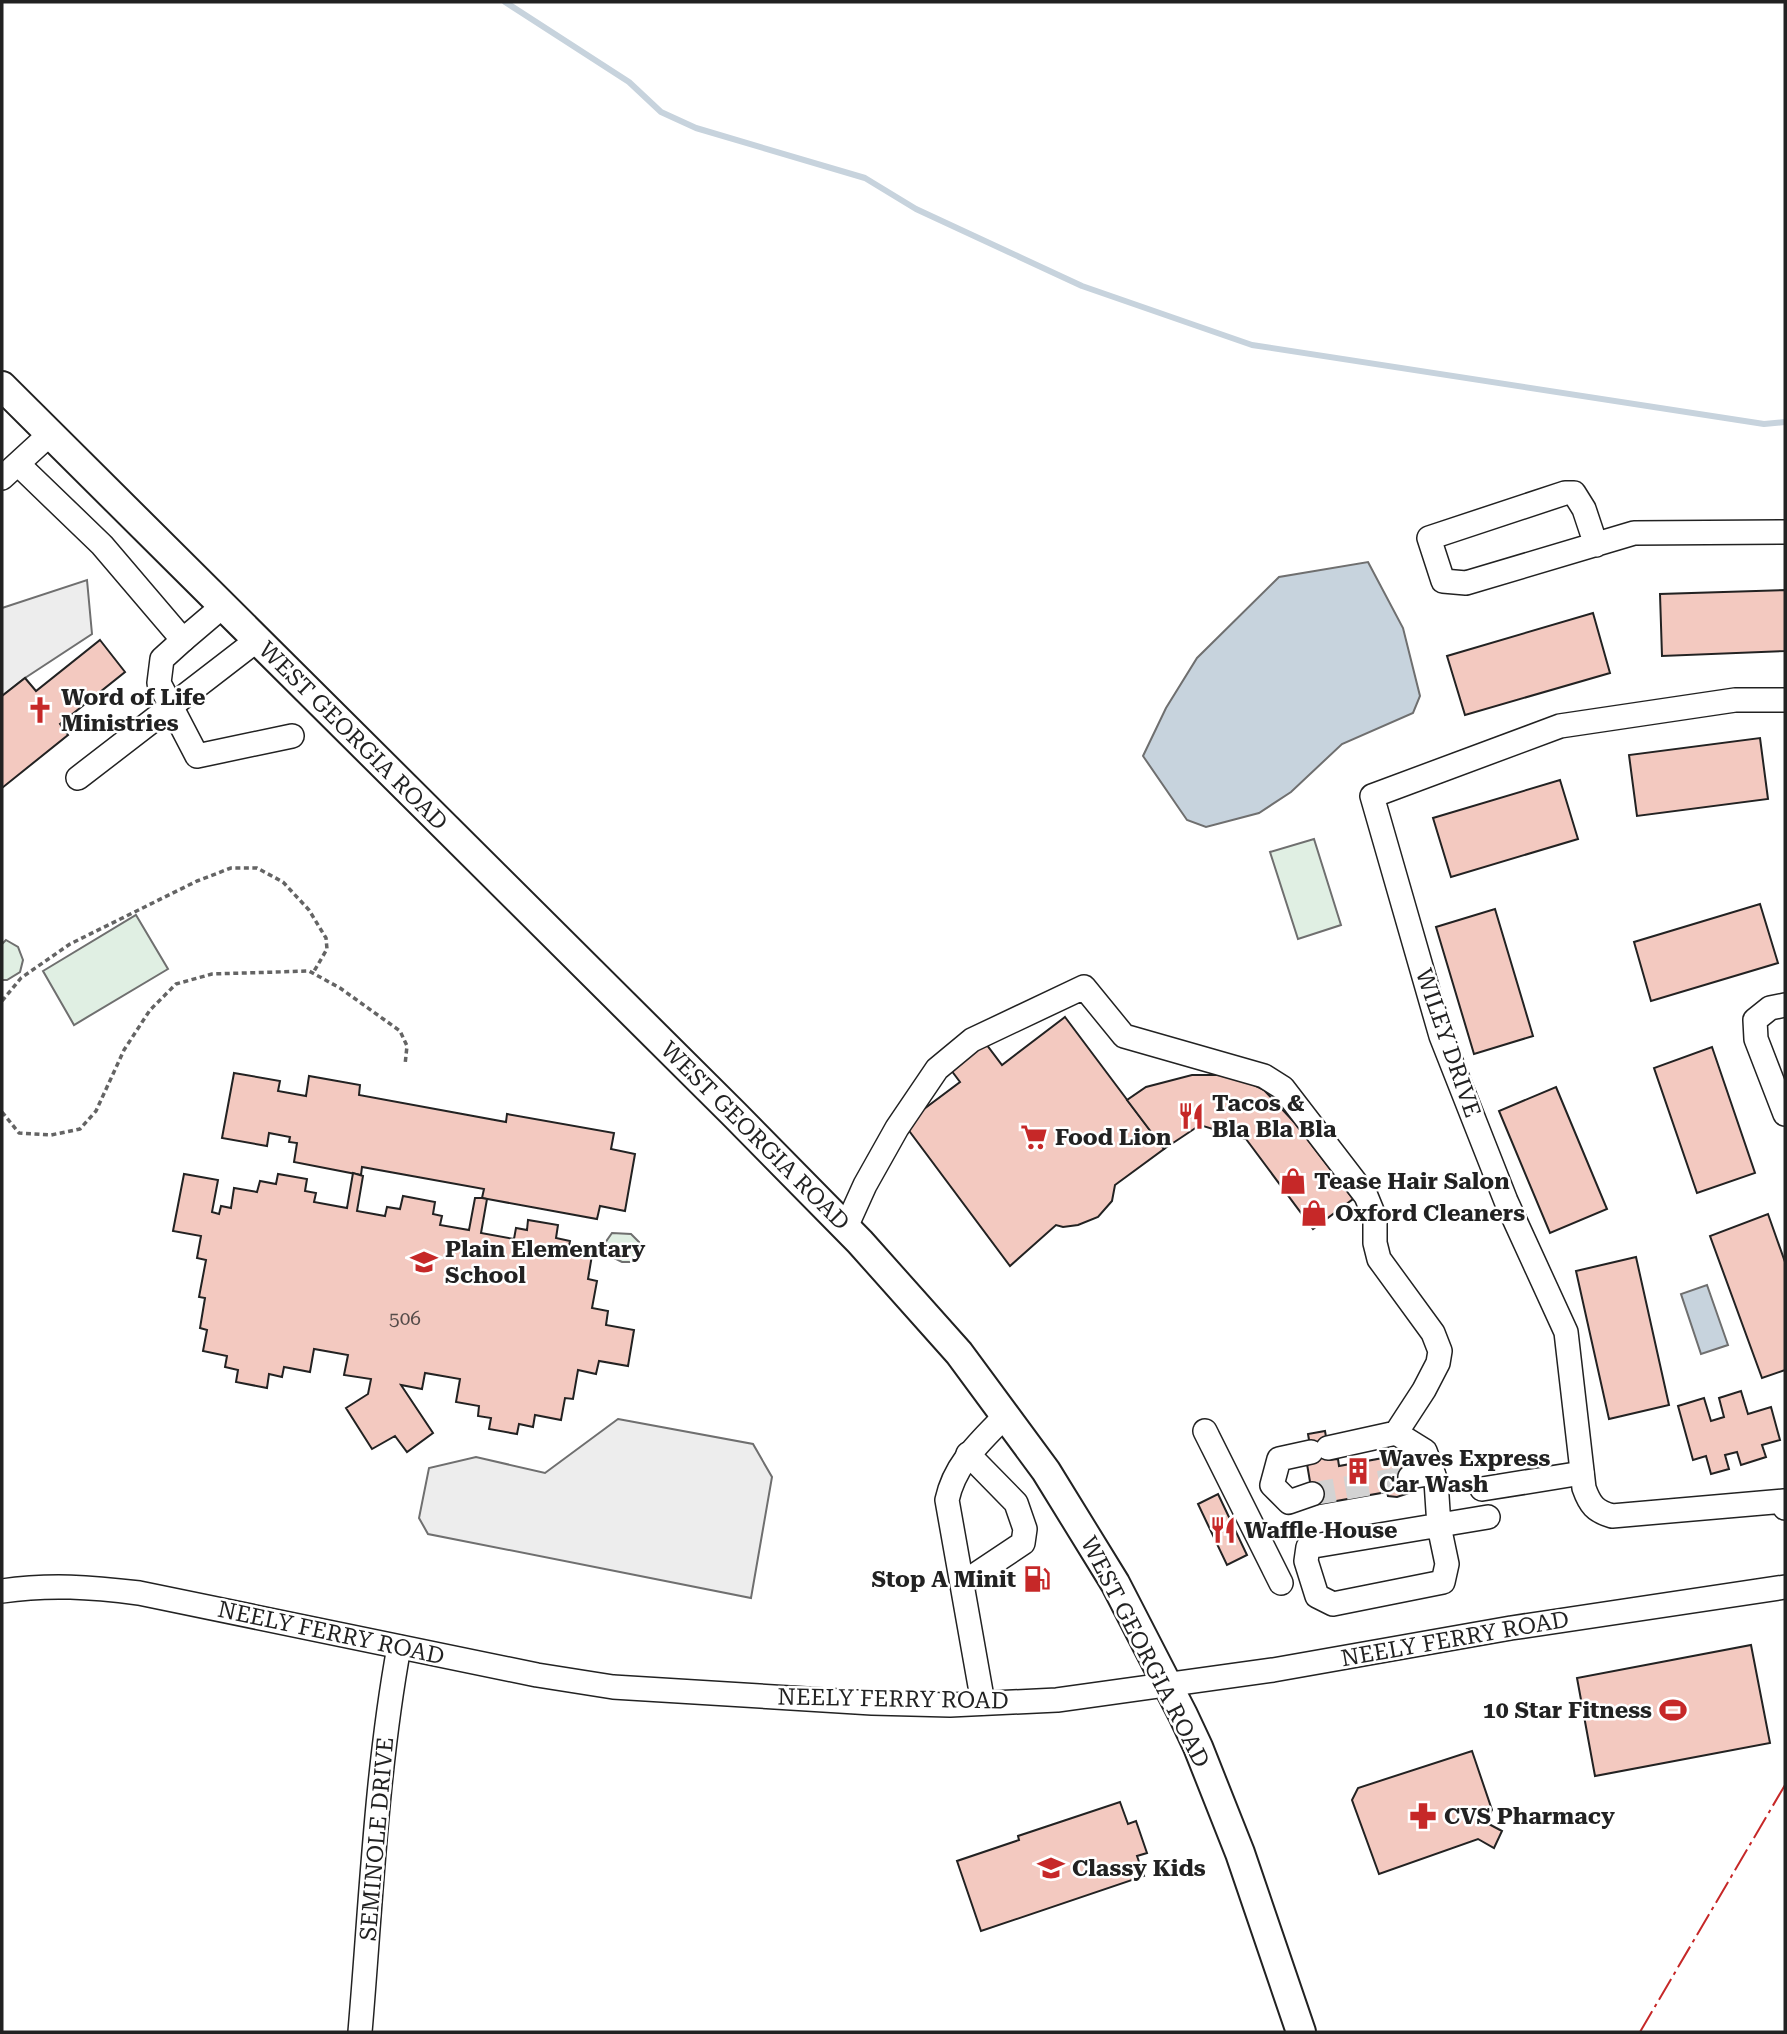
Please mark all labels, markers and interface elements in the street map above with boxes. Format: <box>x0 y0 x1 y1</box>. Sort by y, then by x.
street label: WEST GEORGIA ROAD <box>253 636 453 836</box>
place label: Word of Life Ministries <box>61 684 206 737</box>
church icon: Word of Life Ministries <box>25 695 55 725</box>
street label: WILEY DRIVE <box>1410 965 1486 1121</box>
street label: WEST GEORGIA ROAD <box>655 1036 855 1236</box>
place label: Tacos & Bla Bla Bla <box>1212 1090 1337 1143</box>
restaurant icon: Tacos & Bla Bla Bla <box>1176 1101 1206 1131</box>
supermarket icon: Food Lion <box>1019 1122 1049 1152</box>
place label: Food Lion <box>1055 1124 1172 1151</box>
shop icon: Tease Hair Salon <box>1278 1166 1308 1196</box>
place label: Tease Hair Salon <box>1314 1168 1510 1195</box>
shop icon: Oxford Cleaners <box>1299 1198 1329 1228</box>
place label: Oxford Cleaners <box>1335 1200 1525 1227</box>
place label: Plain Elementary School <box>445 1236 646 1289</box>
school or university icon: Plain Elementary School <box>409 1247 439 1277</box>
house number: 506 <box>389 1307 421 1330</box>
place label: Waves Express Car Wash <box>1379 1445 1551 1498</box>
building icon: Waves Express Car Wash <box>1343 1456 1373 1486</box>
restaurant icon: Waffle House <box>1208 1515 1238 1545</box>
place label: Waffle House <box>1244 1517 1398 1544</box>
street label: WEST GEORGIA ROAD <box>1075 1532 1215 1772</box>
fuel station icon: Stop A Minit <box>1022 1564 1052 1594</box>
place label: Stop A Minit <box>872 1566 1016 1593</box>
street label: NEELY FERRY ROAD <box>215 1596 447 1670</box>
street label: NEELY FERRY ROAD <box>1339 1606 1571 1672</box>
street label: NEELY FERRY ROAD <box>777 1683 1009 1715</box>
sports icon: 10 Star Fitness <box>1658 1695 1688 1725</box>
place label: 10 Star Fitness <box>1483 1697 1652 1724</box>
street label: SEMINOLE DRIVE <box>355 1736 399 1942</box>
pharmacy icon: CVS Pharmacy <box>1408 1801 1438 1831</box>
place label: CVS Pharmacy <box>1444 1803 1615 1830</box>
school or university icon: Classy Kids <box>1036 1853 1066 1883</box>
place label: Classy Kids <box>1072 1855 1206 1882</box>

